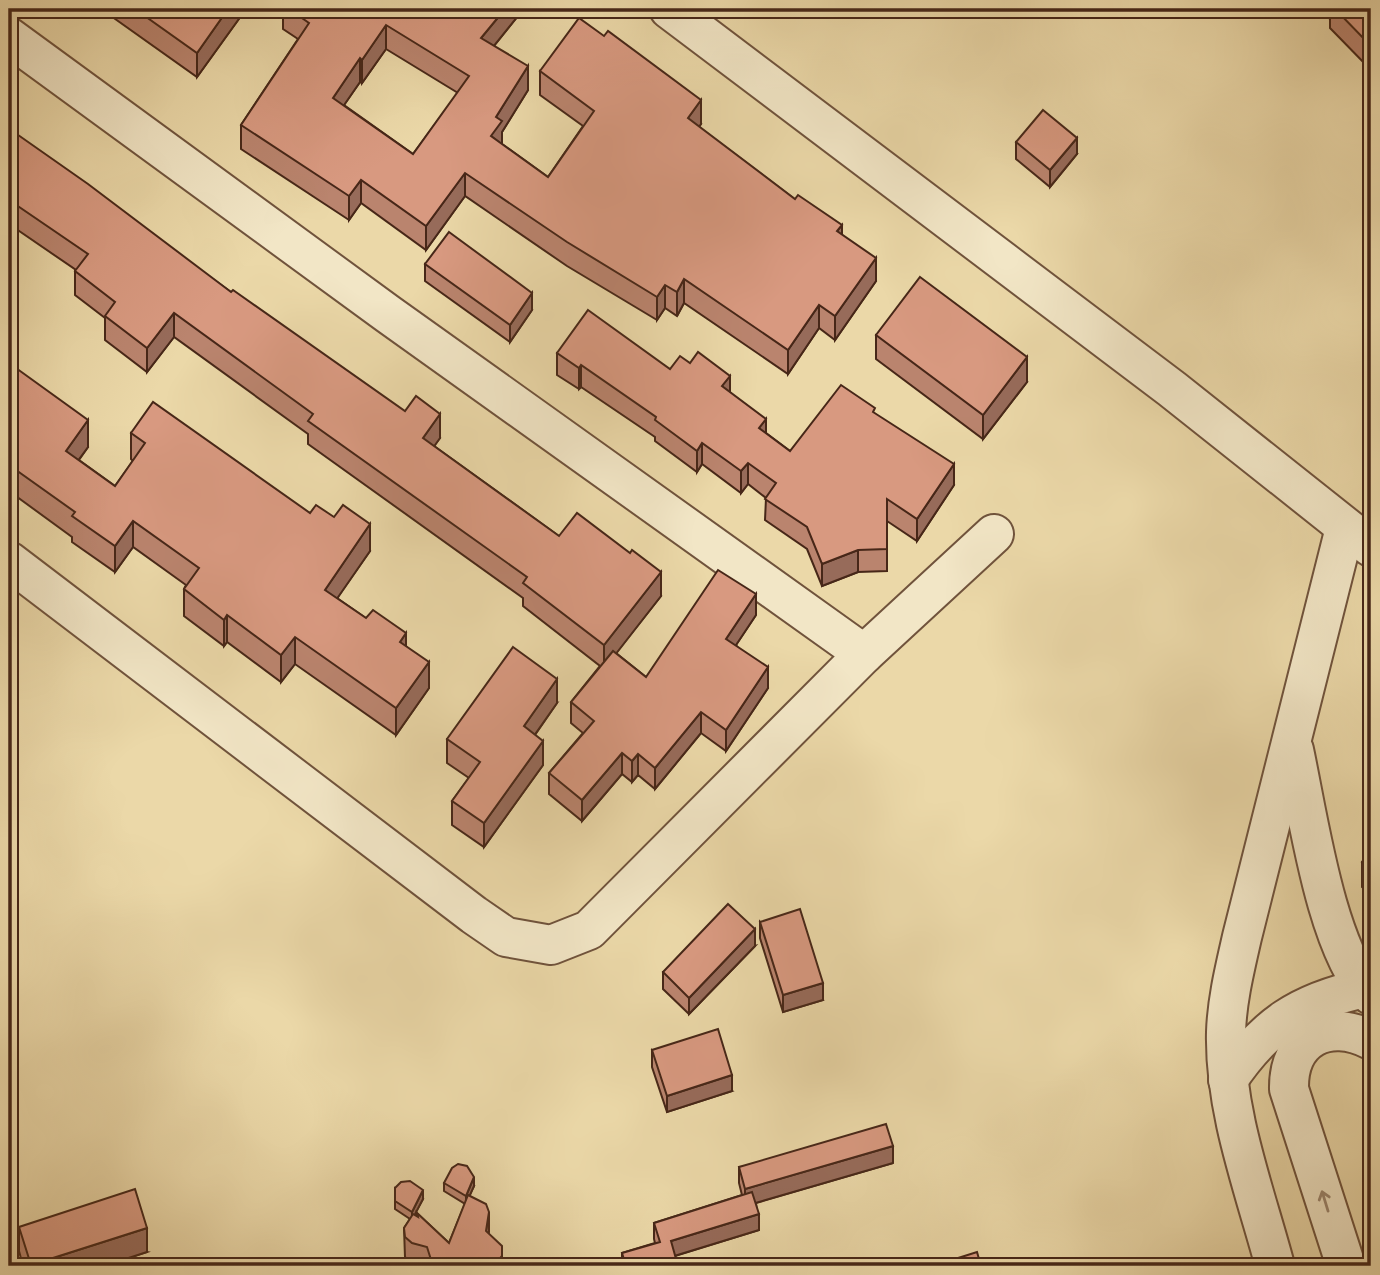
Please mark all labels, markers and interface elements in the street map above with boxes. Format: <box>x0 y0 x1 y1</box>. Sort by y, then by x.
one-way arrow <box>1318 1190 1331 1212</box>

